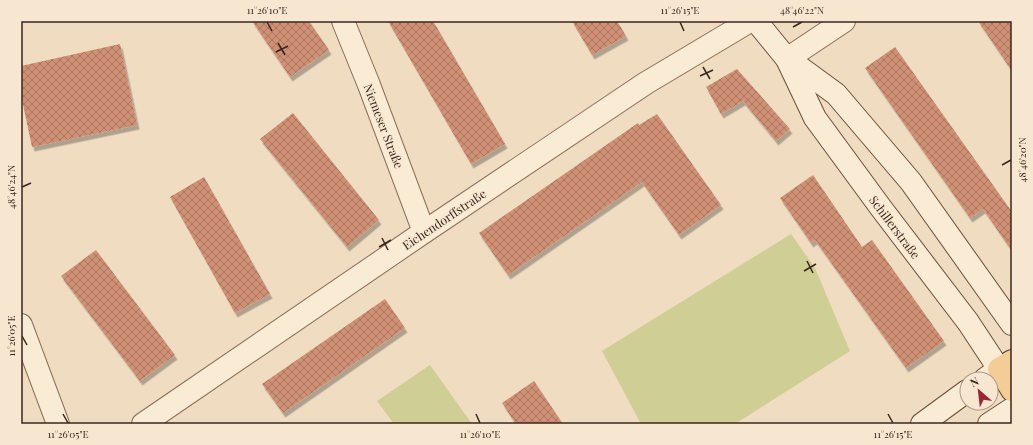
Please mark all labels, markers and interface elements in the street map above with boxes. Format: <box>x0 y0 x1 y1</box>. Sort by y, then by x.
text: 11°26'10"E <box>247 3 287 17</box>
text: 11°26'15"E <box>661 3 699 17</box>
text: 48°46'22"N <box>780 3 824 17</box>
street label: Niemeser Straße <box>361 81 407 171</box>
text: 48°46'20"N <box>1015 137 1029 183</box>
text: 48°46'24"N <box>4 165 18 209</box>
street label: Eichendorffstraße <box>399 185 489 253</box>
street label: Schillerstraße <box>866 192 924 262</box>
text: 11°26'05"E <box>4 315 18 357</box>
north arrow <box>959 371 999 411</box>
text: N <box>967 373 981 390</box>
text: 11°26'05"E <box>47 427 89 441</box>
text: 11°26'10"E <box>460 427 500 441</box>
text: 11°26'15"E <box>874 427 912 441</box>

